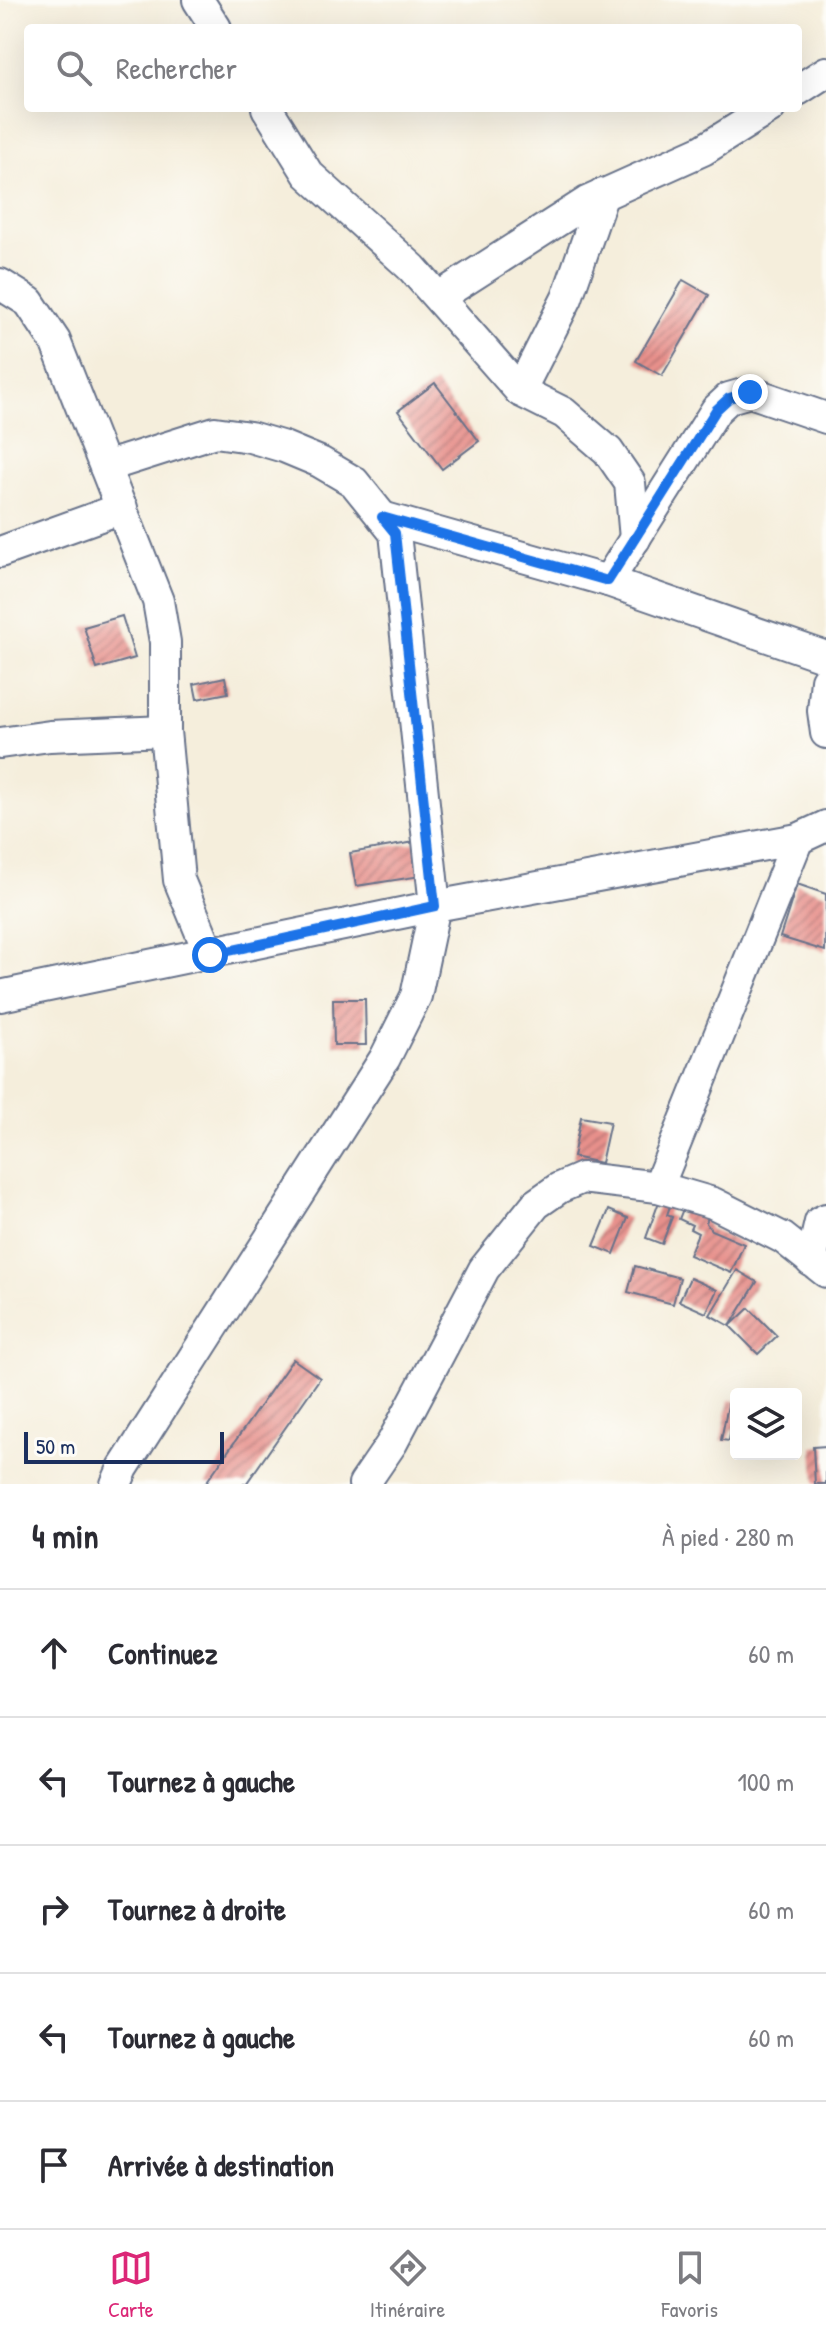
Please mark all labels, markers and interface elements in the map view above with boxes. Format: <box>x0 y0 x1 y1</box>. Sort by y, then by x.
search box <box>24 24 802 112</box>
icon: search <box>52 46 96 90</box>
text: Rechercher <box>116 48 237 88</box>
route end <box>732 374 768 410</box>
route start <box>192 937 228 973</box>
map controls <box>730 1388 802 1460</box>
button: layers <box>730 1388 802 1460</box>
scale bar <box>24 1428 224 1464</box>
text: 50 m <box>36 1431 75 1461</box>
text: 4 min <box>32 1513 99 1559</box>
text: À pied · 280 m <box>662 1519 794 1554</box>
icon: ahead <box>32 1631 76 1675</box>
text: Continuez <box>108 1633 217 1673</box>
text: 60 m <box>748 1636 794 1671</box>
icon: left <box>32 1759 76 1803</box>
text: Tournez à gauche <box>108 1761 295 1801</box>
text: 100 m <box>738 1764 794 1799</box>
icon: right <box>32 1887 76 1931</box>
text: Tournez à droite <box>108 1889 286 1929</box>
text: 60 m <box>748 1892 794 1927</box>
icon: left <box>32 2015 76 2059</box>
text: Tournez à gauche <box>108 2017 295 2057</box>
text: 60 m <box>748 2020 794 2055</box>
icon: arrive <box>32 2143 76 2187</box>
text: Arrivée à destination <box>108 2145 334 2185</box>
tab: Carte <box>108 2246 154 2324</box>
tab: Itinéraire <box>370 2246 445 2324</box>
tab: Favoris <box>662 2246 718 2324</box>

